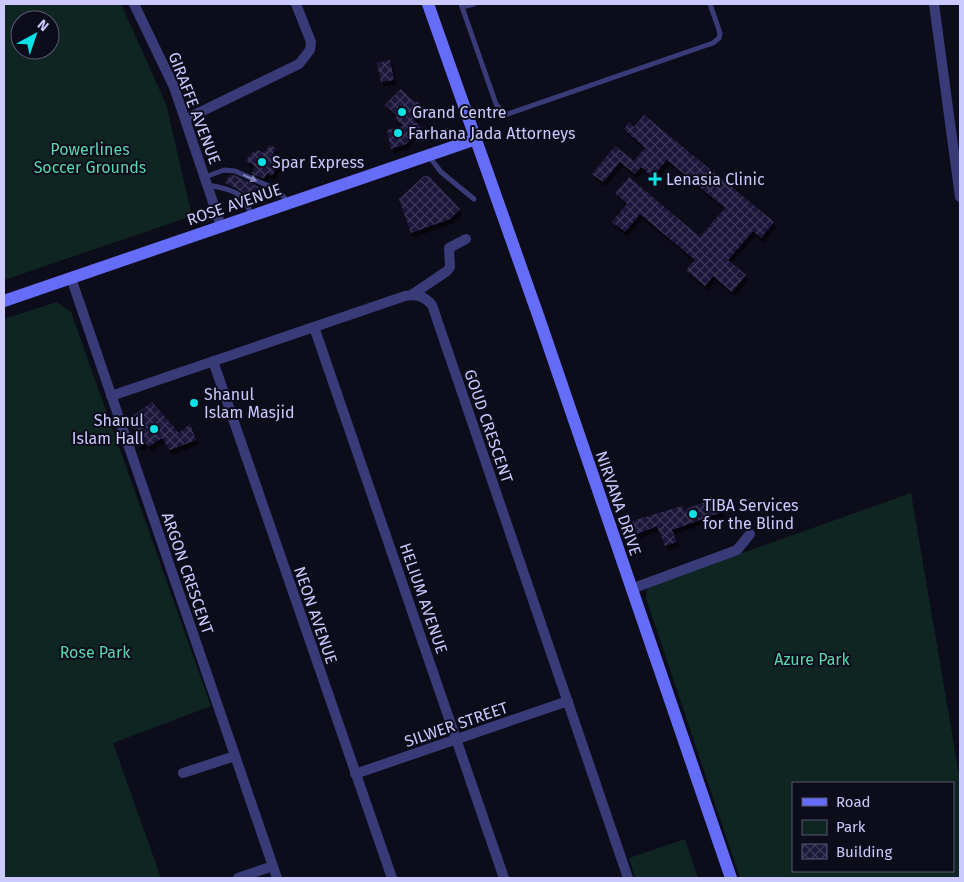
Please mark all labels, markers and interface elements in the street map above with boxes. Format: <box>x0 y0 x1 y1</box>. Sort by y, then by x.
north arrow <box>10 10 60 60</box>
text: N <box>34 16 52 35</box>
street label: GIRAFFE AVENUE <box>164 49 225 167</box>
place label: Grand Centre <box>412 103 507 122</box>
marker: Grand Centre <box>396 106 408 118</box>
place label: Farhana Jada Attorneys <box>408 124 576 143</box>
marker: Farhana Jada Attorneys <box>392 127 404 139</box>
park label: Powerlines Soccer Grounds <box>34 140 146 177</box>
place label: Spar Express <box>272 153 364 172</box>
marker: Spar Express <box>256 156 268 168</box>
place label: Lenasia Clinic <box>666 170 765 189</box>
marker: Lenasia Clinic <box>648 172 662 186</box>
one-way arrow <box>243 174 257 182</box>
street label: ROSE AVENUE <box>184 179 284 230</box>
street label: GOUD CRESCENT <box>460 367 517 486</box>
place label: Shanul Islam Masjid <box>204 385 294 422</box>
marker: Shanul Islam Masjid <box>188 397 200 409</box>
place label: Shanul Islam Hall <box>72 411 144 448</box>
marker: Shanul Islam Hall <box>148 423 160 435</box>
street label: NIRVANA DRIVE <box>592 448 645 558</box>
place label: TIBA Services for the Blind <box>703 496 799 533</box>
marker: TIBA Services for the Blind <box>687 508 699 520</box>
street label: ARGON CRESCENT <box>158 510 218 637</box>
street label: HELIUM AVENUE <box>396 540 451 656</box>
street label: NEON AVENUE <box>290 564 341 666</box>
park label: Rose Park <box>60 643 131 662</box>
park label: Azure Park <box>774 650 851 669</box>
street label: SILWER STREET <box>402 698 511 751</box>
legend <box>792 782 954 872</box>
text: Road <box>836 793 871 811</box>
text: Park <box>836 818 866 836</box>
text: Building <box>836 843 892 861</box>

